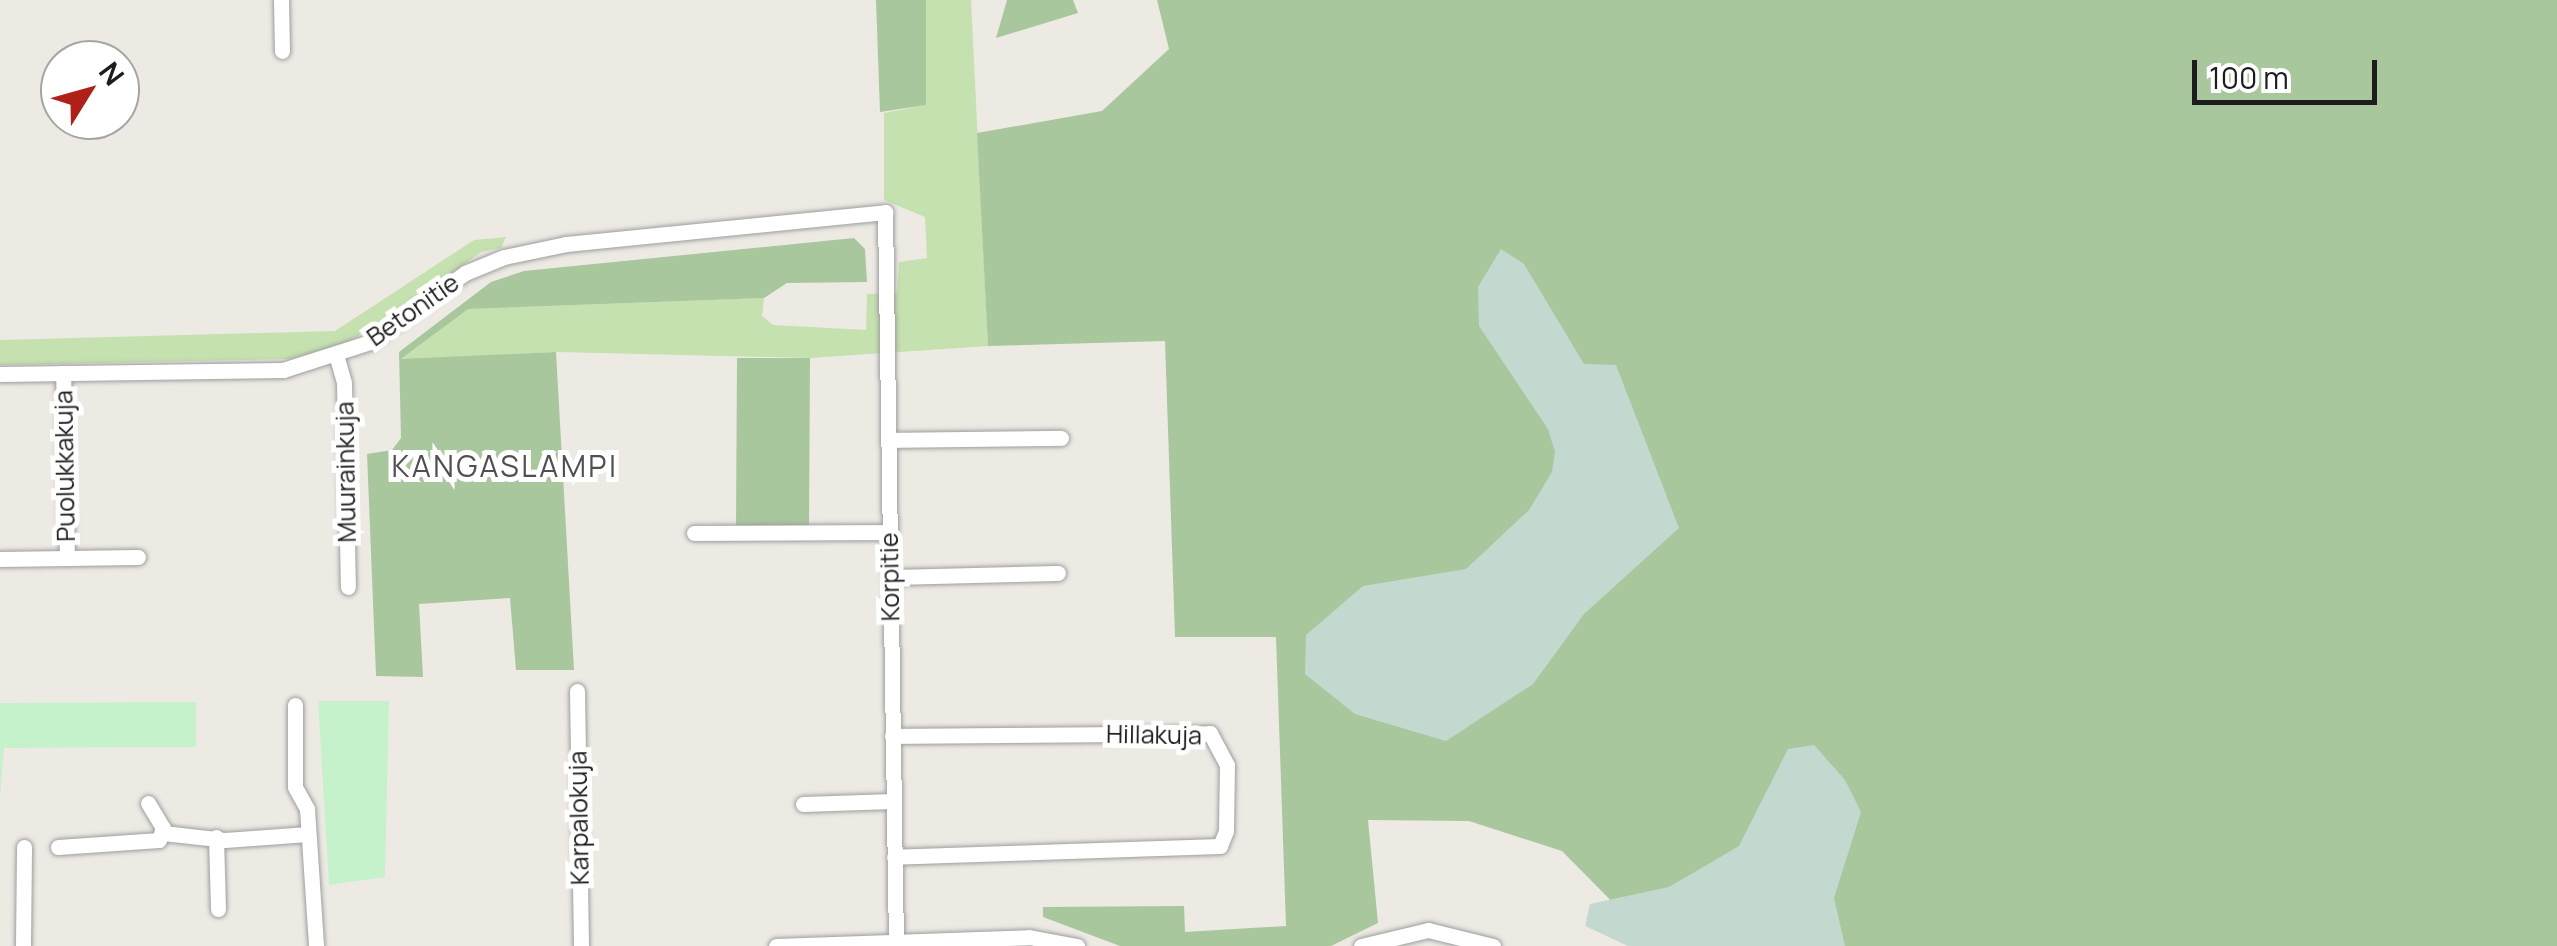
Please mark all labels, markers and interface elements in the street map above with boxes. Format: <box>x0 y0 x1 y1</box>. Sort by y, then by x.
north arrow <box>40 40 140 140</box>
scale bar <box>2197 40 2382 102</box>
text: N <box>91 54 134 93</box>
text: 100 m <box>2209 57 2289 98</box>
street label: Betonitie <box>361 267 465 353</box>
street label: Puolukkakuja <box>49 390 81 542</box>
street label: Muurainkuja <box>330 401 362 543</box>
district label: KANGASLAMPI <box>392 448 618 484</box>
street label: Korpitie <box>874 532 906 622</box>
street label: Hillakuja <box>1106 719 1202 751</box>
street label: Karpalokuja <box>563 751 595 885</box>

